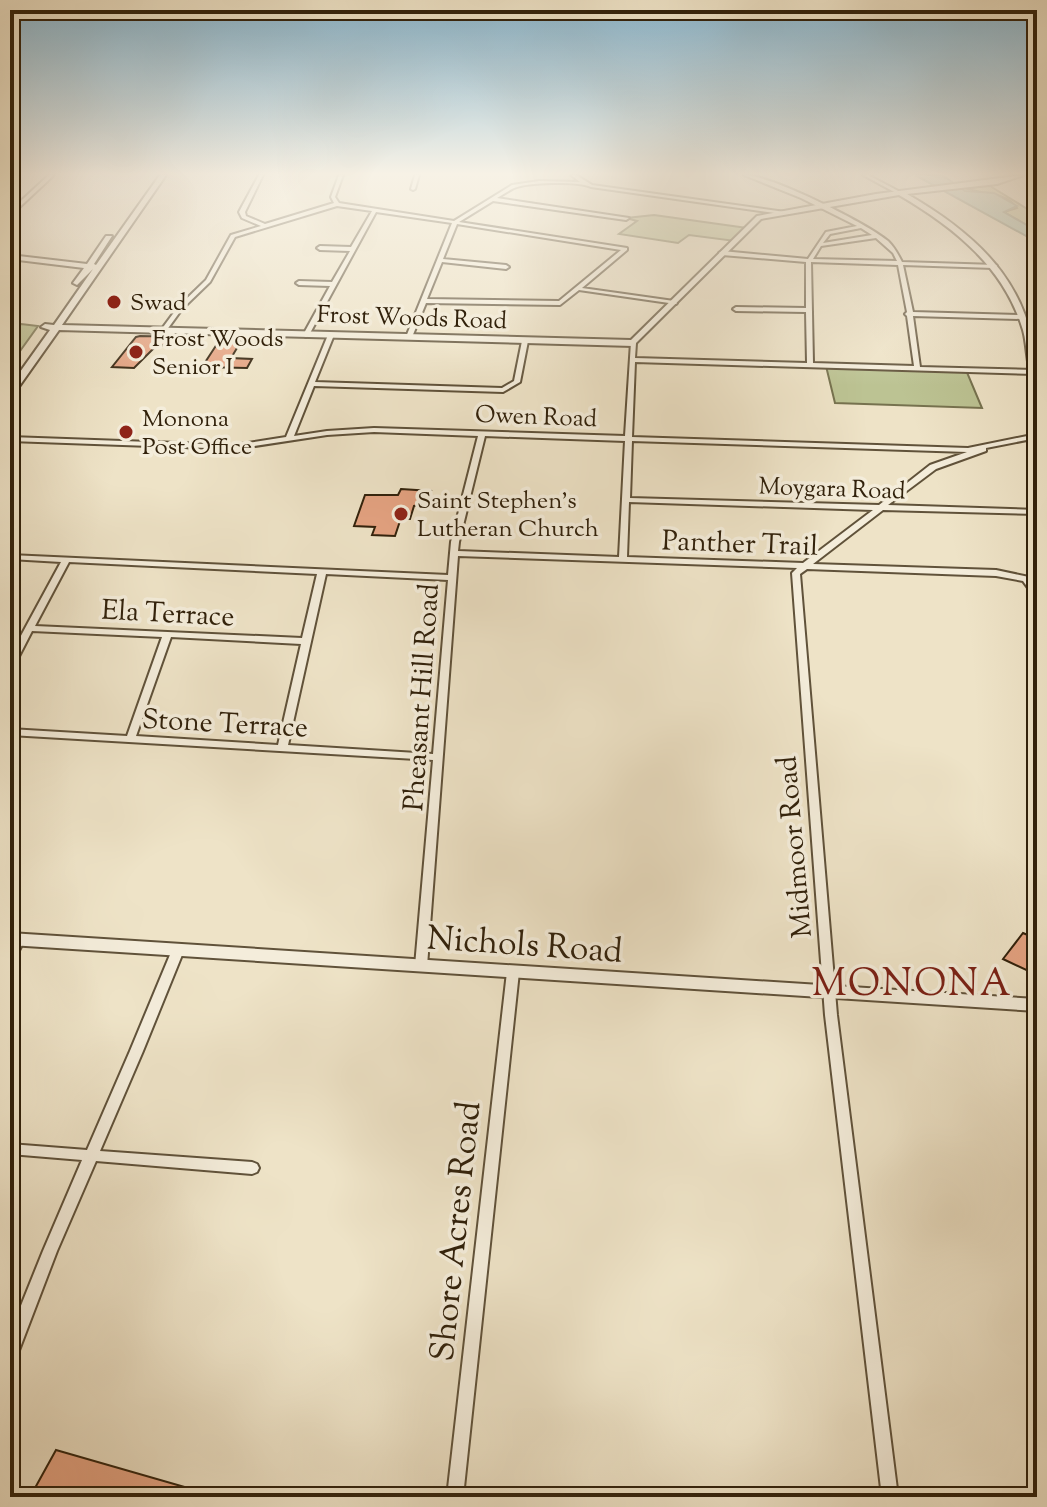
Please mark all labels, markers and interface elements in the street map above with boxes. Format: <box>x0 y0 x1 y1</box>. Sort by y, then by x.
place label: Swad <box>130 287 187 321</box>
marker: Swad <box>105 293 123 311</box>
street label: Frost Woods Road <box>316 299 508 339</box>
place label: Frost Woods Senior I <box>152 323 283 385</box>
marker: Frost Woods Senior I <box>127 343 145 361</box>
street label: Owen Road <box>474 399 598 437</box>
place label: Monona Post Office <box>142 403 252 465</box>
marker: Monona Post Office <box>117 423 135 441</box>
street label: Moygara Road <box>758 470 907 510</box>
place label: Saint Stephen's Lutheran Church <box>417 485 599 547</box>
marker: Saint Stephen's Lutheran Church <box>392 505 410 523</box>
street label: Panther Trail <box>661 522 819 568</box>
street label: Pheasant Hill Road <box>395 582 451 812</box>
street label: Ela Terrace <box>100 592 235 638</box>
street label: Stone Terrace <box>141 701 309 749</box>
street label: Midmoor Road <box>768 754 824 939</box>
street label: Nichols Road <box>425 915 624 978</box>
district label: MONONA <box>811 959 1013 1013</box>
street label: Shore Acres Road <box>419 1099 496 1364</box>

